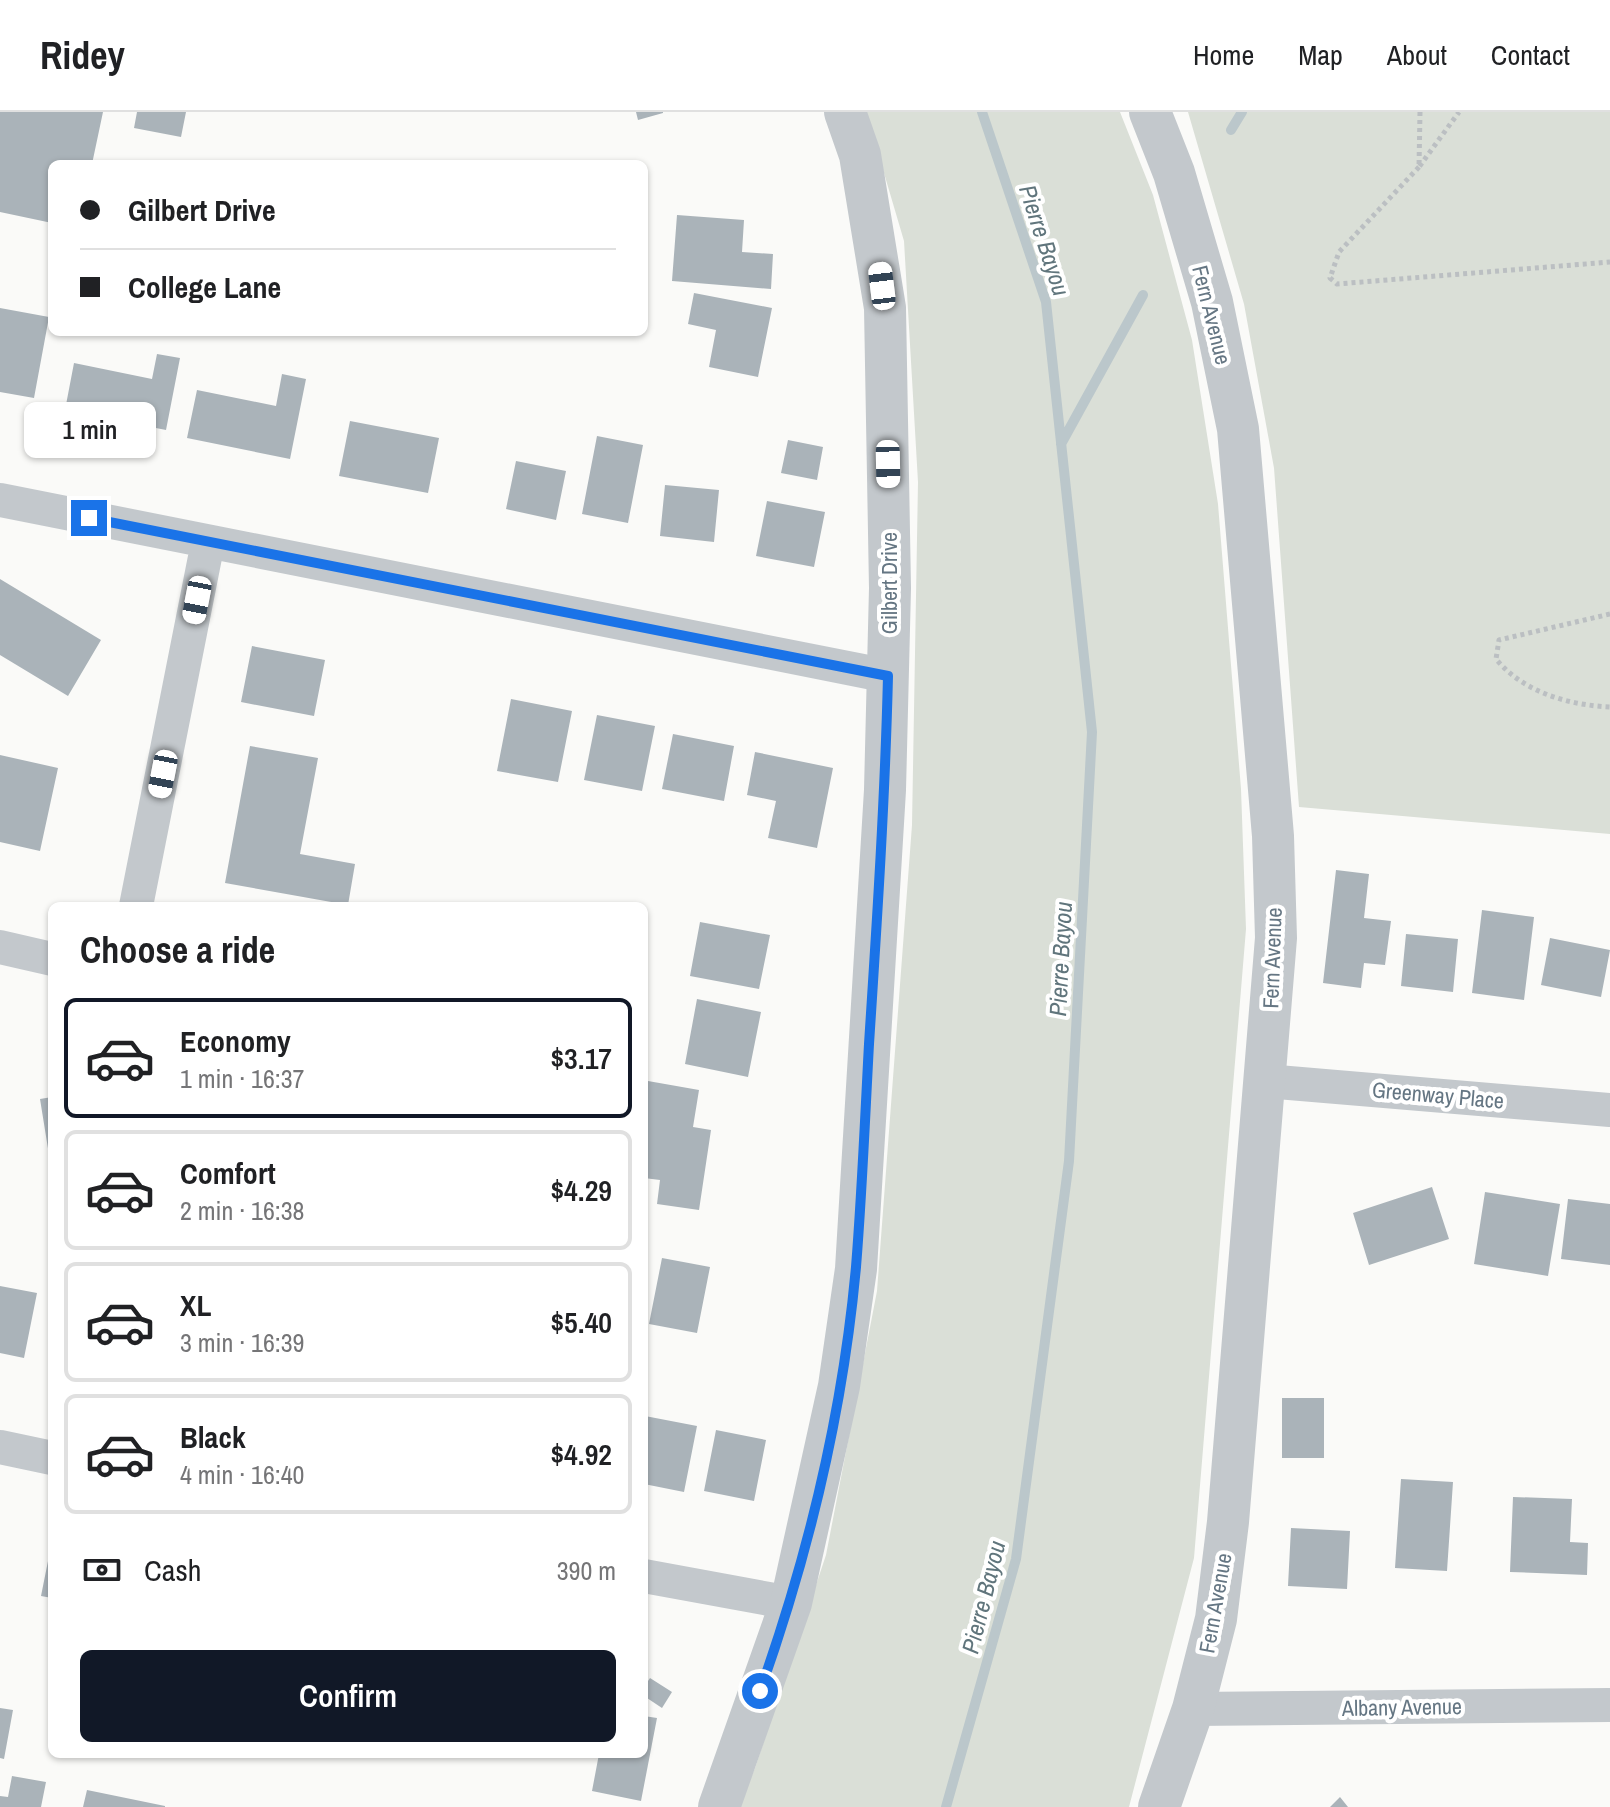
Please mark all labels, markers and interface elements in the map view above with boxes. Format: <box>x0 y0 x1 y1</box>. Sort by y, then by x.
text: Ridey <box>40 30 125 81</box>
text: Home <box>1193 36 1254 74</box>
text: Map <box>1298 36 1343 74</box>
text: About <box>1387 36 1447 74</box>
text: Contact <box>1491 36 1570 74</box>
water label: Pierre Bayou <box>1012 180 1078 300</box>
text: Gilbert Drive <box>128 190 276 230</box>
car <box>867 261 897 311</box>
street label: Fern Avenue <box>1185 262 1239 368</box>
text: College Lane <box>128 267 281 307</box>
callout: 1 min <box>23 402 155 458</box>
text: 1 min <box>63 412 117 447</box>
car <box>876 440 900 488</box>
route end <box>71 500 107 536</box>
street label: Gilbert Drive <box>874 532 904 634</box>
car <box>181 574 213 626</box>
car <box>147 748 179 800</box>
water label: Pierre Bayou <box>1041 901 1079 1017</box>
street label: Fern Avenue <box>1255 907 1289 1009</box>
text: Choose a ride <box>80 926 275 974</box>
text: Economy <box>180 1021 291 1061</box>
icon: car <box>84 1022 156 1094</box>
text: $3.17 <box>550 1038 612 1078</box>
text: 1 min · 16:37 <box>180 1061 304 1096</box>
street label: Greenway Place <box>1371 1074 1505 1116</box>
text: Comfort <box>180 1153 276 1193</box>
icon: car <box>84 1154 156 1226</box>
text: $4.29 <box>550 1170 612 1210</box>
text: 2 min · 16:38 <box>180 1193 304 1228</box>
text: XL <box>180 1285 211 1325</box>
icon: car <box>84 1286 156 1358</box>
text: $5.40 <box>550 1302 612 1342</box>
text: 3 min · 16:39 <box>180 1325 304 1360</box>
text: Black <box>180 1417 246 1457</box>
icon: car <box>84 1418 156 1490</box>
text: $4.92 <box>550 1434 612 1474</box>
text: 4 min · 16:40 <box>180 1457 304 1492</box>
water label: Pierre Bayou <box>954 1537 1012 1657</box>
icon: cash <box>80 1548 124 1592</box>
text: Cash <box>144 1550 201 1590</box>
street label: Fern Avenue <box>1191 1551 1239 1655</box>
text: 390 m <box>557 1553 616 1588</box>
button: Confirm <box>80 1650 616 1742</box>
route start <box>742 1673 778 1709</box>
street label: Albany Avenue <box>1341 1691 1462 1723</box>

